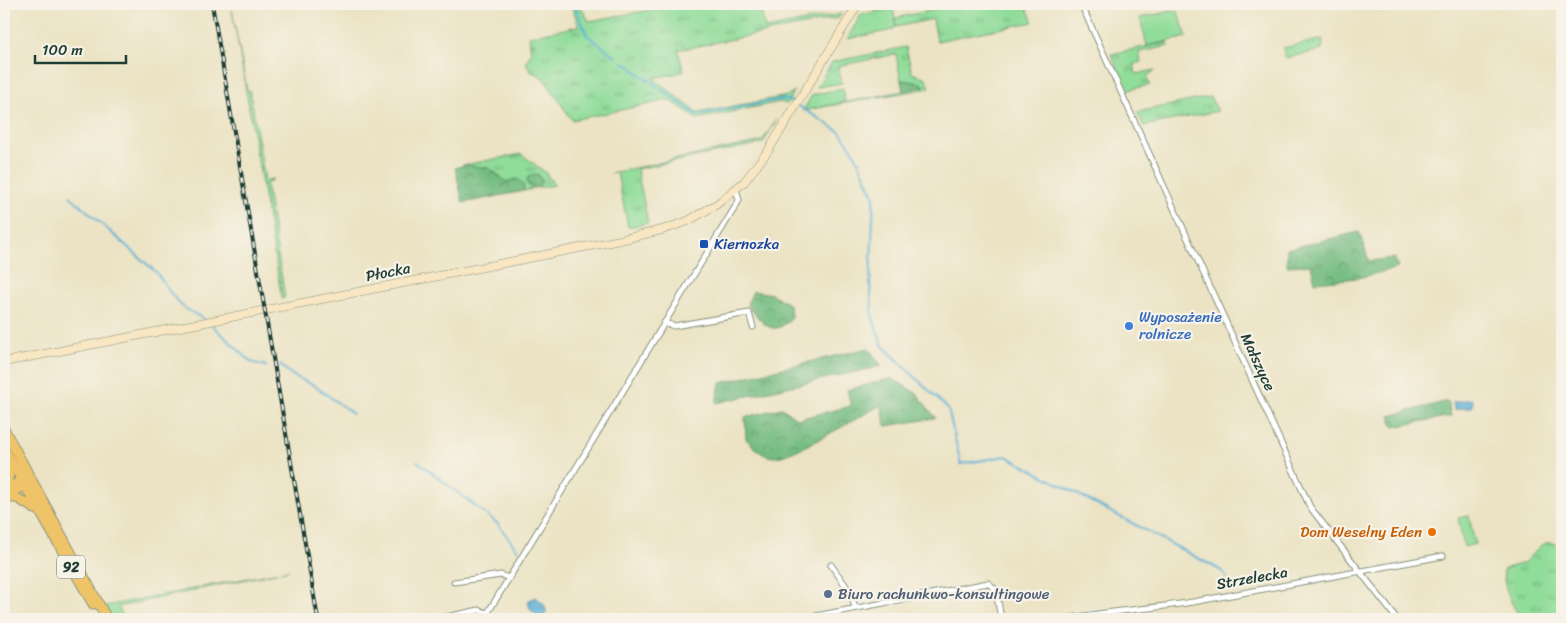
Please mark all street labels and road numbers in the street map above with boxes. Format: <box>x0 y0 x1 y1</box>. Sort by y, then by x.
street label: Płocka <box>364 255 413 289</box>
street label: Małszyce <box>1233 329 1283 396</box>
road number: 92 <box>57 556 85 578</box>
street label: Strzelecka <box>1214 559 1290 597</box>

